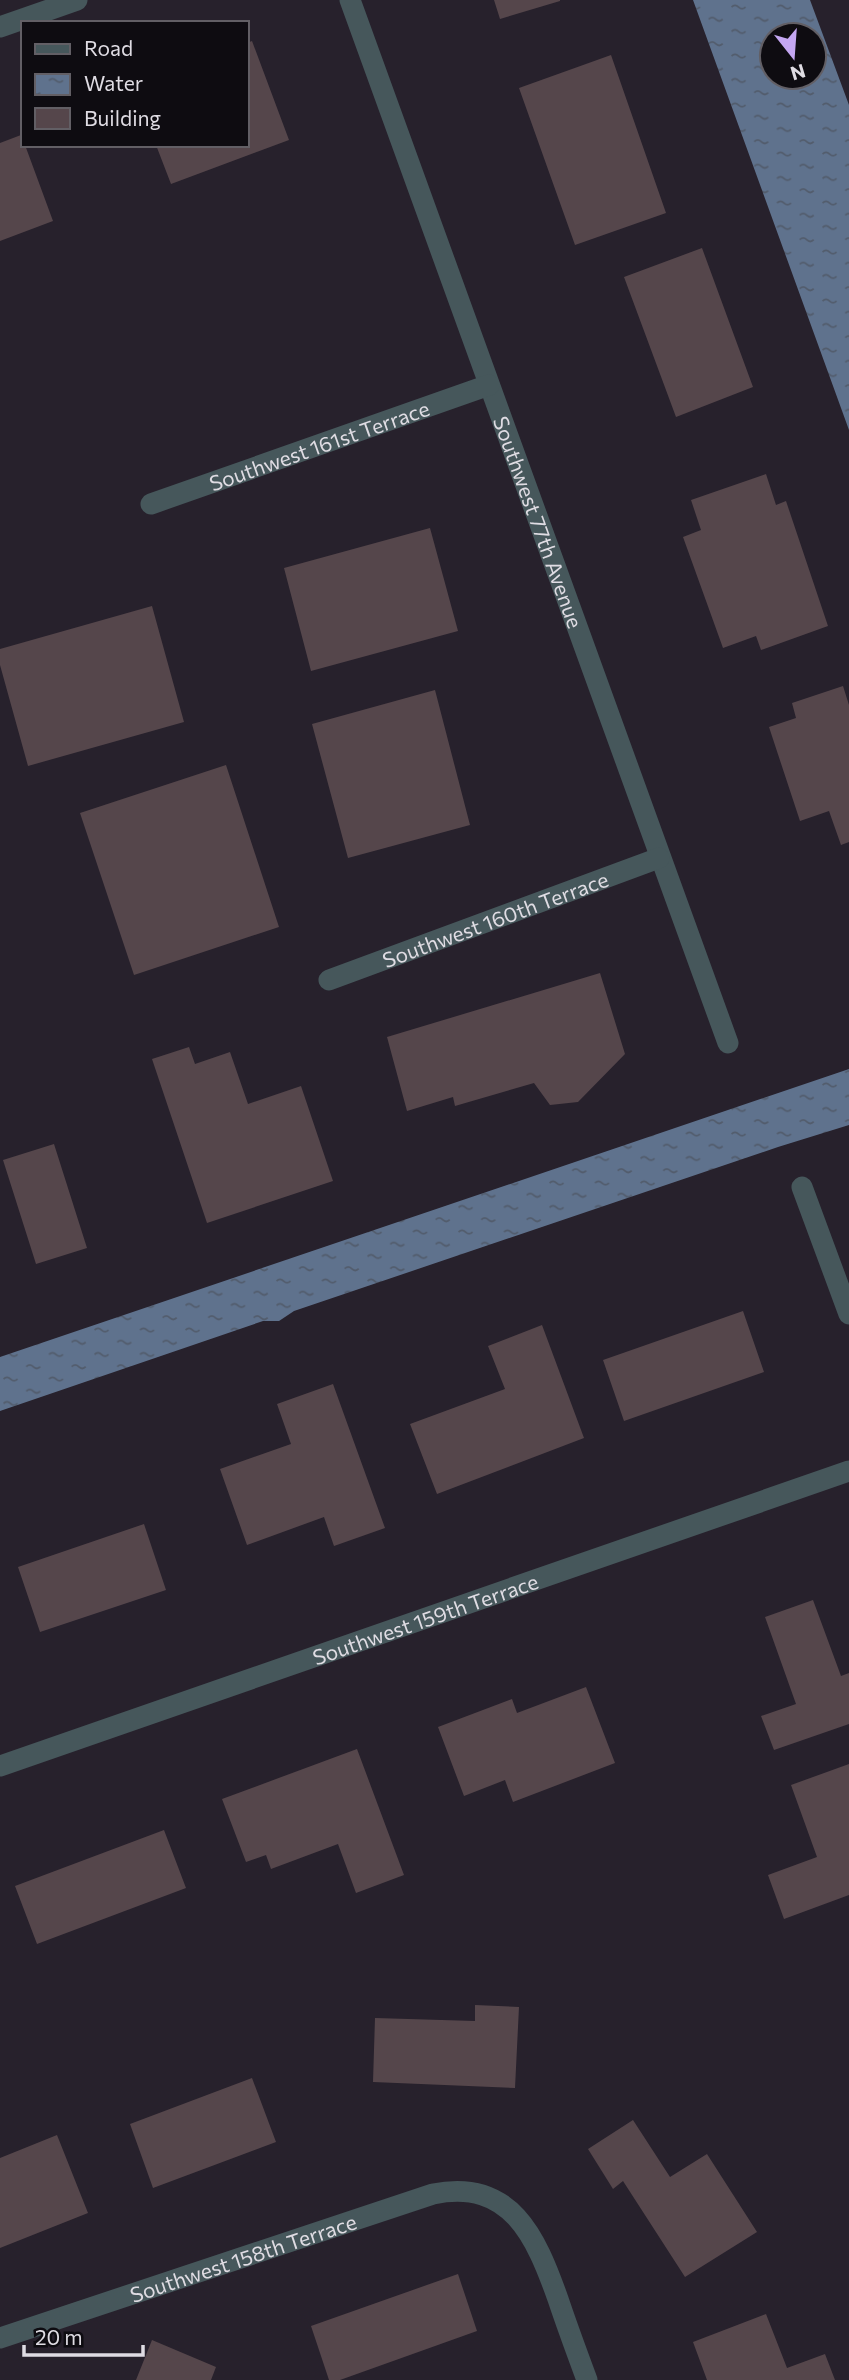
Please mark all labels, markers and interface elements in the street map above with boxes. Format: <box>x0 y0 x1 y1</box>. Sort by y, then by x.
legend <box>21 21 248 147</box>
north arrow <box>758 21 828 91</box>
text: Road <box>84 35 133 60</box>
text: N <box>788 60 808 86</box>
text: Water <box>84 70 143 95</box>
text: Building <box>84 105 161 130</box>
street label: Southwest 161st Terrace <box>206 395 432 495</box>
street label: Southwest 77th Avenue <box>489 412 589 631</box>
street label: Southwest 160th Terrace <box>379 865 611 972</box>
street label: Southwest 159th Terrace <box>309 1568 541 1669</box>
street label: Southwest 158th Terrace <box>126 2208 359 2307</box>
scale bar <box>24 2314 144 2358</box>
text: 20 m <box>35 2324 83 2349</box>

